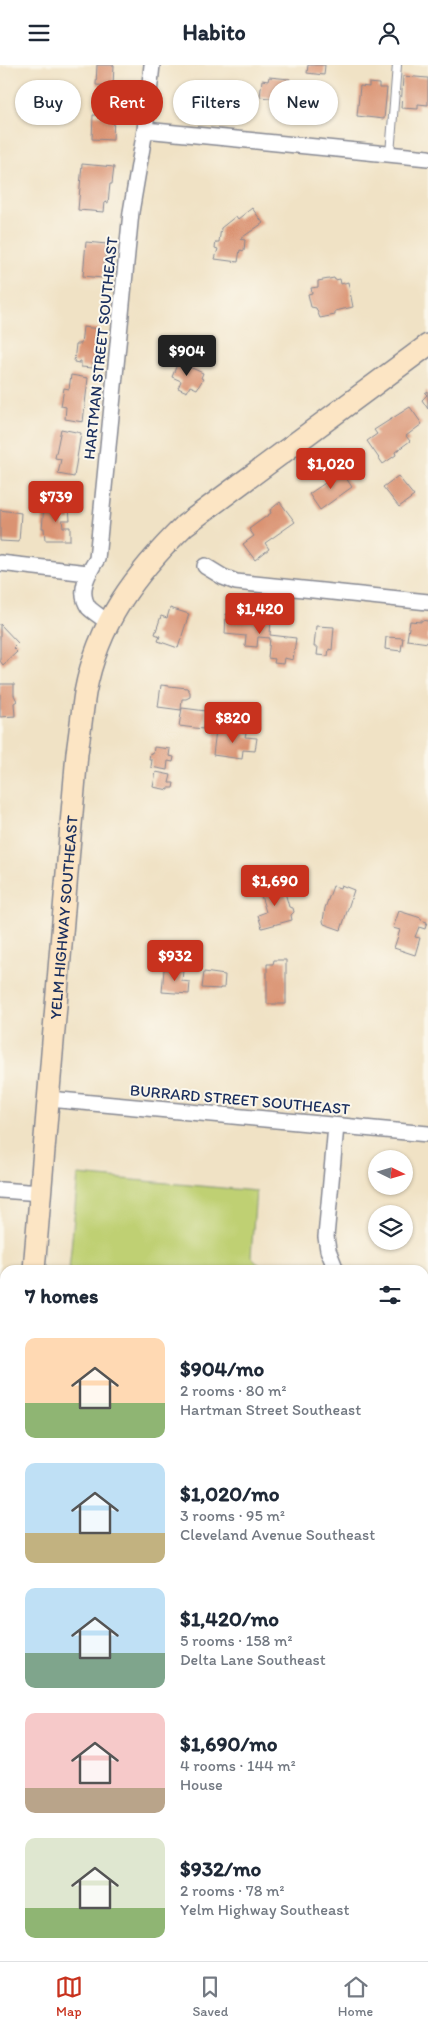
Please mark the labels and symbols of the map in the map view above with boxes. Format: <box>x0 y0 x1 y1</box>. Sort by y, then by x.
street label: HARTMAN STREET SOUTHEAST <box>79 236 122 460</box>
pin: $904 <box>157 335 217 377</box>
pin: $1,020 <box>290 447 372 490</box>
pin: $739 <box>26 481 86 523</box>
pin: $1,420 <box>219 593 301 635</box>
pin: $820 <box>203 701 263 744</box>
street label: YELM HIGHWAY SOUTHEAST <box>46 815 82 1020</box>
pin: $1,690 <box>234 865 316 907</box>
pin: $932 <box>145 939 205 982</box>
street label: BURRARD STREET SOUTHEAST <box>129 1080 351 1119</box>
north arrow <box>368 1150 412 1195</box>

